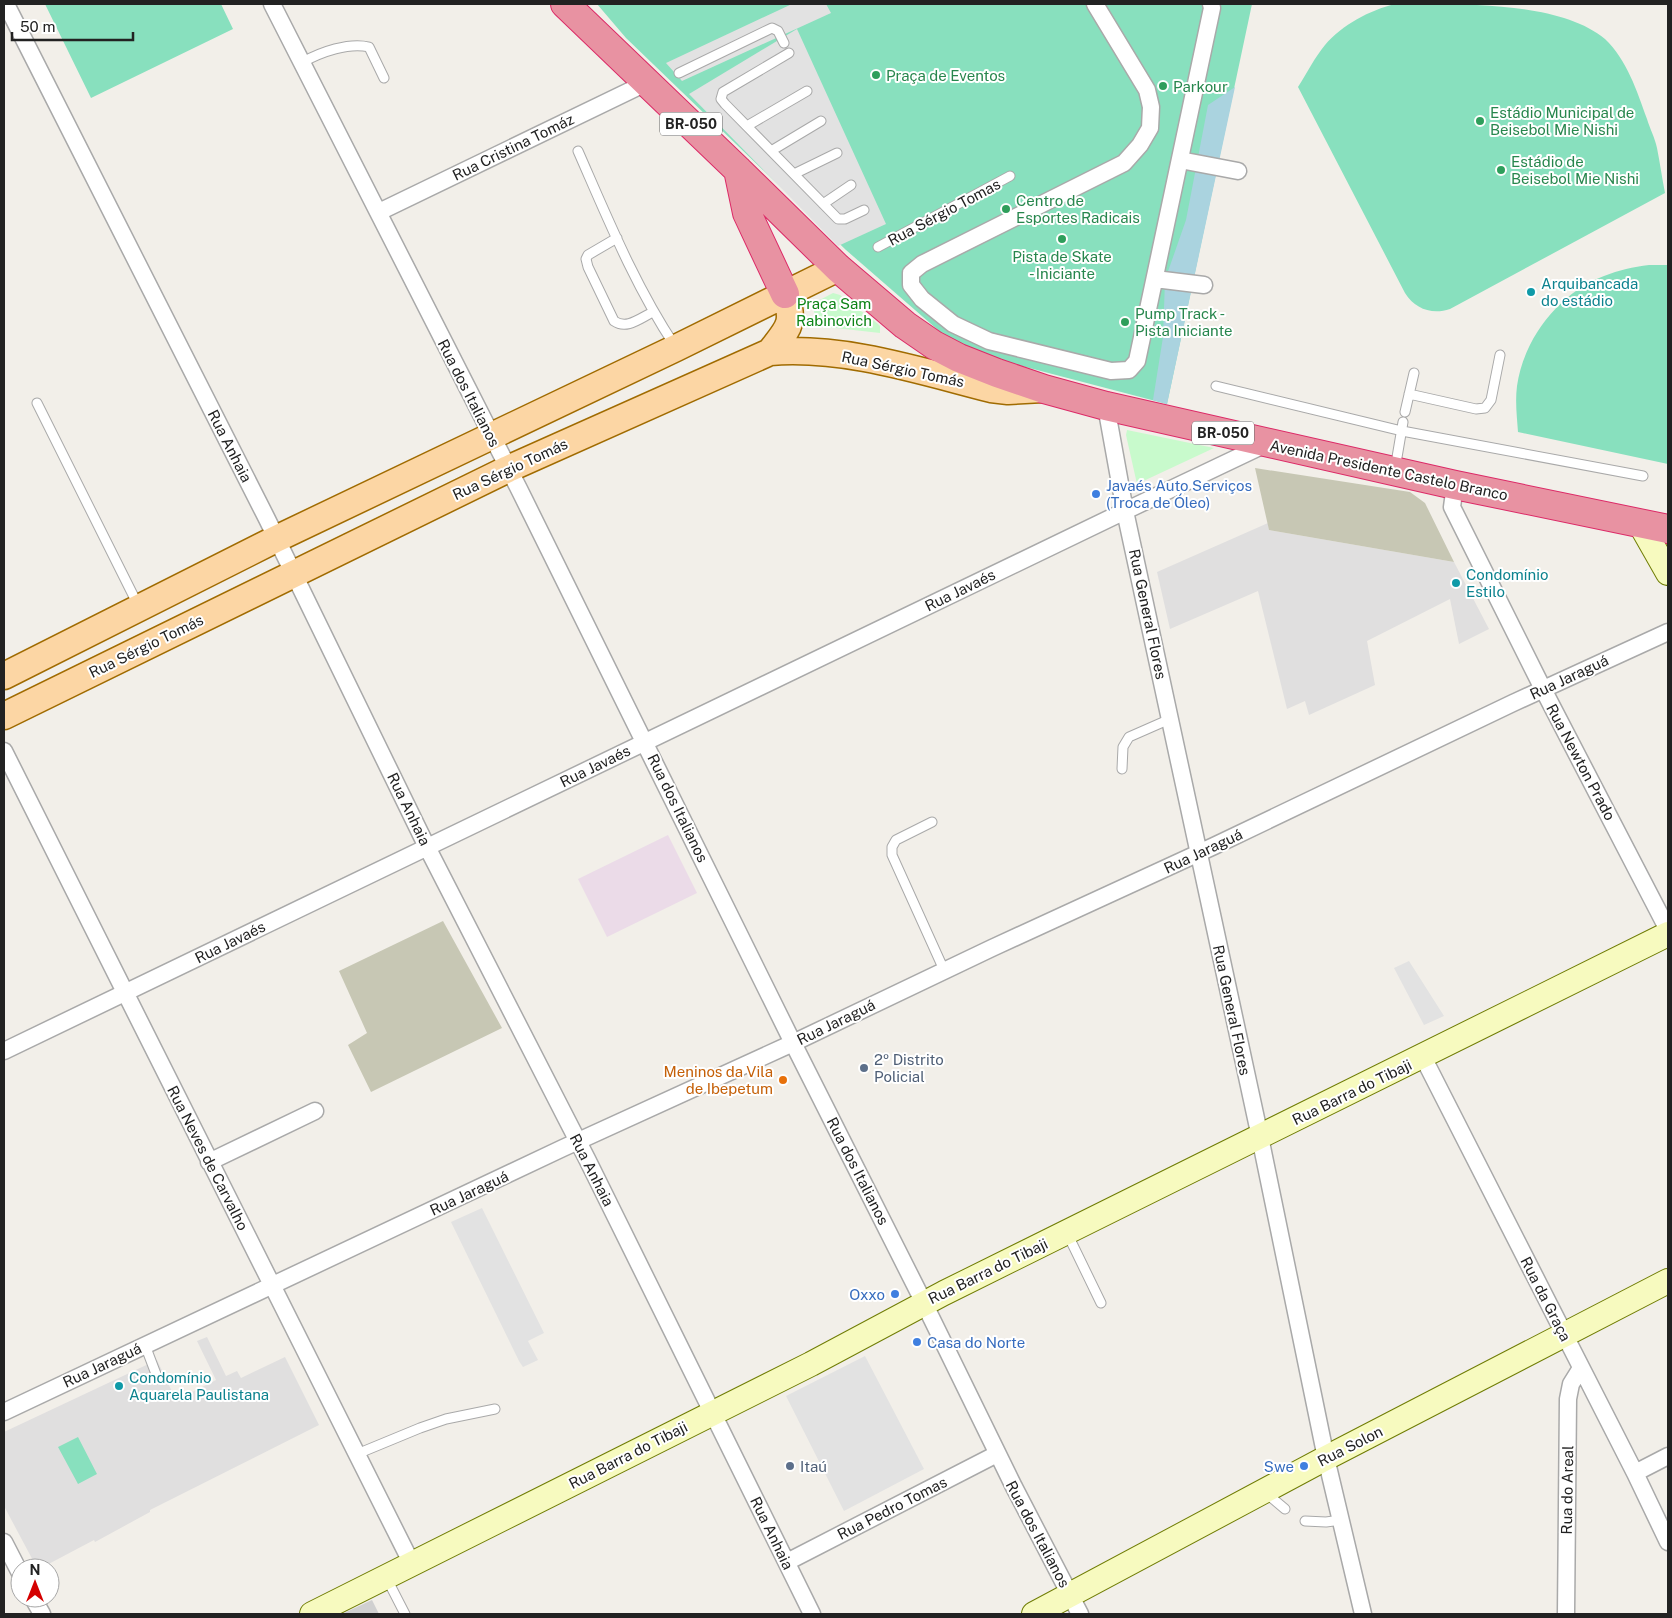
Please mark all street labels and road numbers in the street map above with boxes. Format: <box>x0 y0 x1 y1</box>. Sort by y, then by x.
street label: Rua Cristina Tomáz <box>450 110 576 184</box>
road number: BR-050 <box>660 112 722 136</box>
street label: Rua Sérgio Tomas <box>885 175 1003 249</box>
street label: Rua dos Italianos <box>435 336 503 450</box>
street label: Rua Sérgio Tomás <box>840 348 966 390</box>
street label: Rua Anhaia <box>205 407 255 485</box>
road number: BR-050 <box>1192 422 1254 444</box>
street label: Rua Sérgio Tomás <box>450 435 570 503</box>
street label: Avenida Presidente Castelo Branco <box>1268 436 1510 504</box>
street label: Rua General Flores <box>1126 547 1170 681</box>
street label: Rua Javaés <box>922 566 998 614</box>
street label: Rua Sérgio Tomás <box>86 611 206 681</box>
street label: Rua Jaraguá <box>1527 651 1611 703</box>
street label: Rua Newton Prado <box>1543 701 1619 823</box>
street label: Rua Javaés <box>557 742 633 790</box>
street label: Rua dos Italianos <box>644 751 712 865</box>
street label: Rua Anhaia <box>384 770 434 848</box>
street label: Rua Jaraguá <box>1161 825 1245 877</box>
street label: Rua Javaés <box>192 918 268 966</box>
street label: Rua General Flores <box>1210 943 1254 1077</box>
street label: Rua Jaraguá <box>794 996 878 1048</box>
street label: Rua Barra do Tibaji <box>1289 1056 1415 1128</box>
street label: Rua Neves de Carvalho <box>164 1083 252 1233</box>
street label: Rua dos Italianos <box>824 1114 892 1228</box>
street label: Rua Anhaia <box>567 1131 617 1209</box>
street label: Rua Jaraguá <box>427 1167 511 1219</box>
street label: Rua Barra do Tibaji <box>925 1235 1051 1307</box>
street label: Rua da Graça <box>1517 1254 1575 1344</box>
street label: Rua Jaraguá <box>60 1339 144 1391</box>
street label: Rua Barra do Tibaji <box>566 1418 690 1492</box>
street label: Rua Solon <box>1315 1422 1385 1470</box>
street label: Rua do Areal <box>1558 1445 1576 1535</box>
street label: Rua Pedro Tomas <box>834 1473 950 1543</box>
street label: Rua dos Italianos <box>1003 1478 1073 1590</box>
street label: Rua Anhaia <box>747 1494 797 1572</box>

